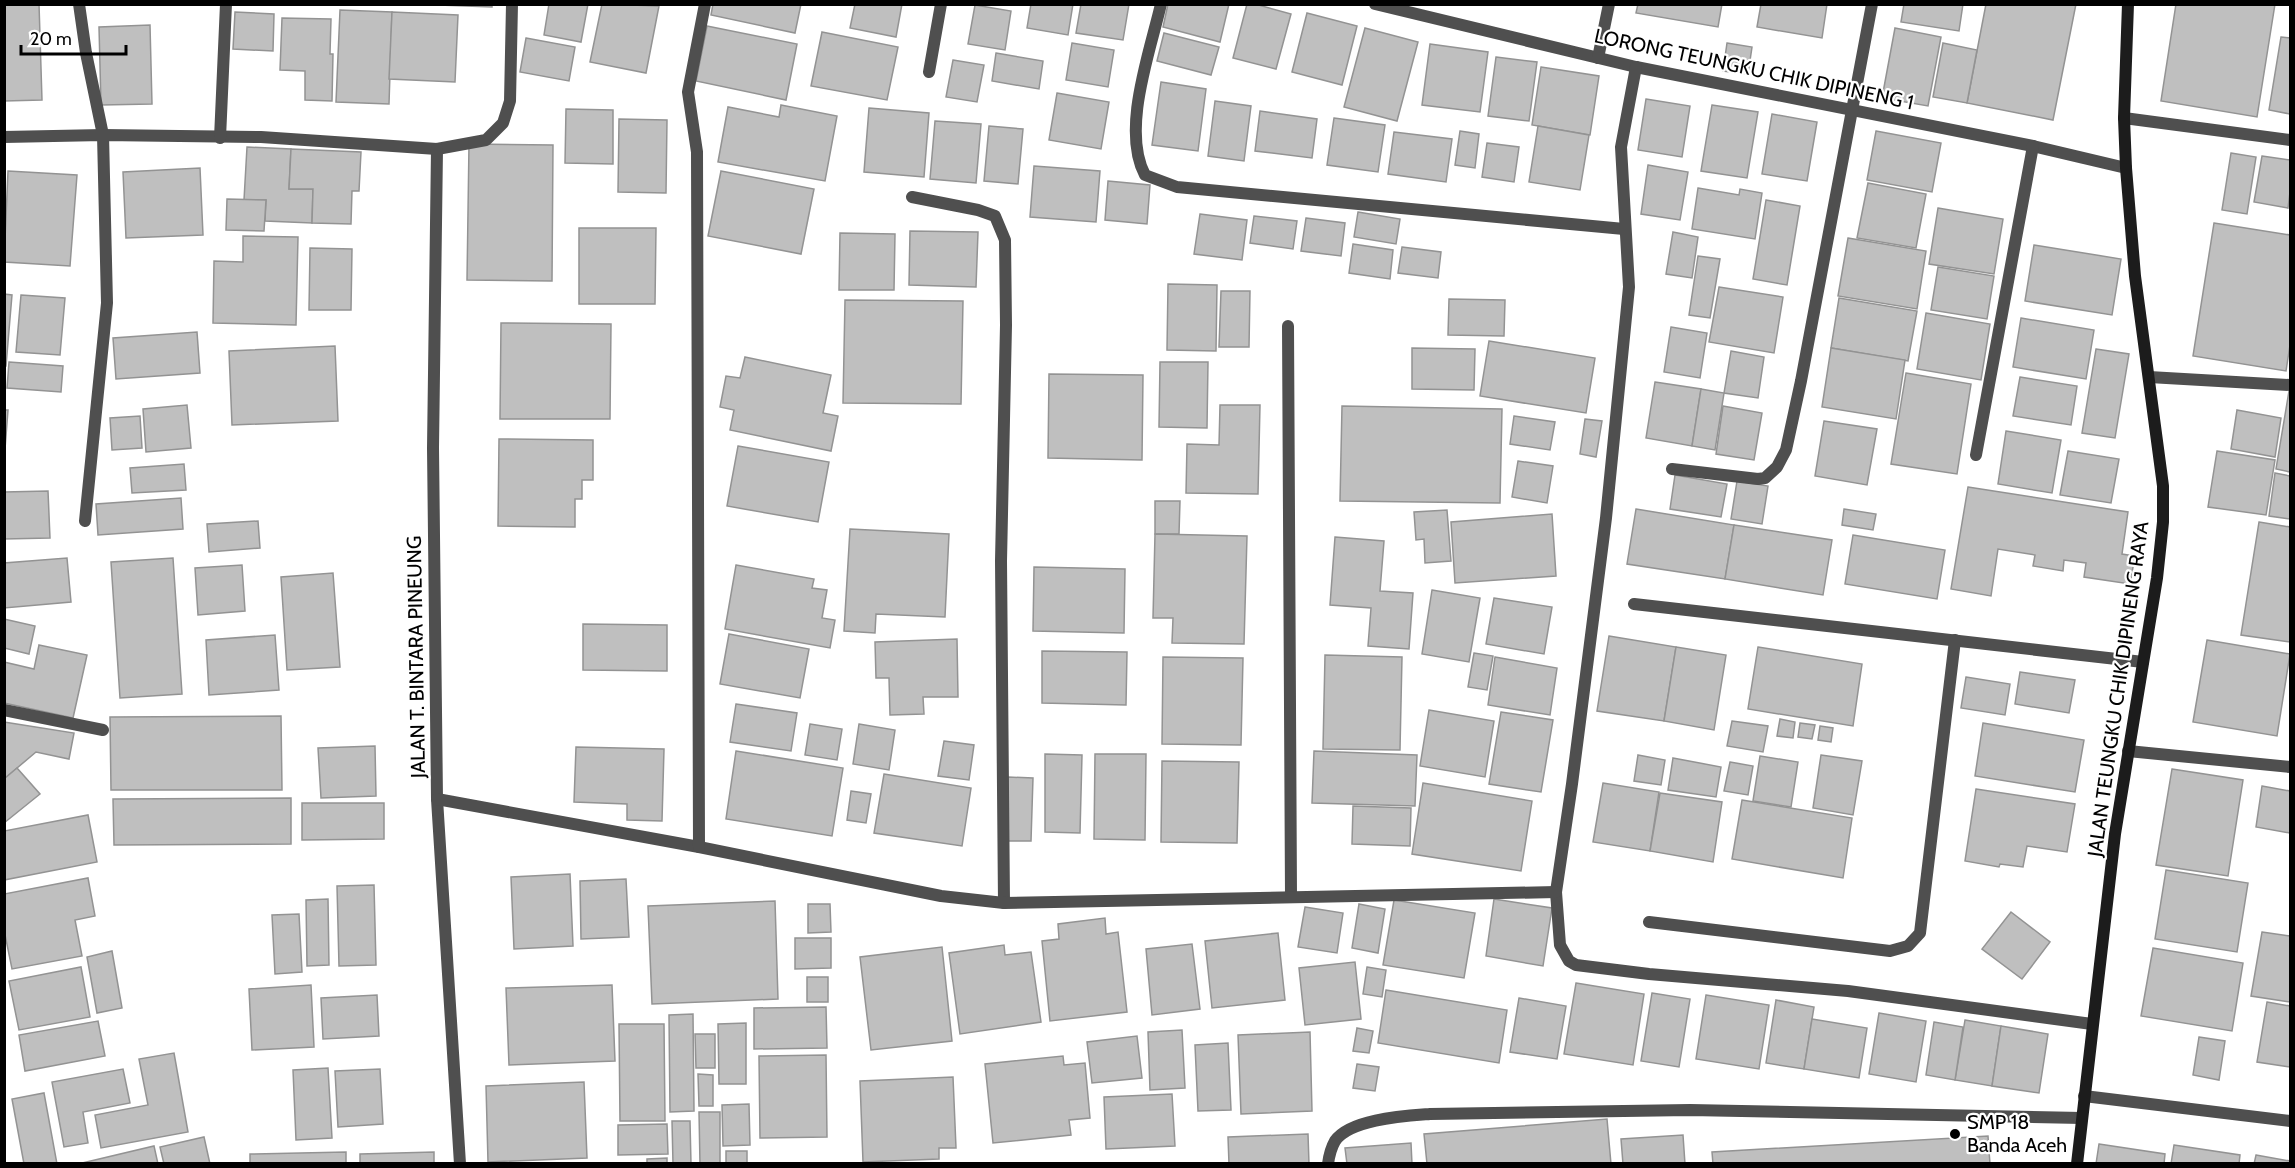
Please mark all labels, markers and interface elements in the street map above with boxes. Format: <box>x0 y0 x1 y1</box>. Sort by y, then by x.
scale bar <box>21 18 126 56</box>
street label: LORONG TEUNGKU CHIK DIPINENG 1 <box>1592 23 1916 115</box>
text: 20 m <box>30 28 72 50</box>
street label: JALAN TEUNGKU CHIK DIPINENG RAYA <box>2082 519 2154 859</box>
street label: JALAN T. BINTARA PINEUNG <box>402 536 430 779</box>
place label: SMP 18 Banda Aceh <box>1967 1110 2067 1157</box>
marker: SMP 18 Banda Aceh <box>1948 1127 1962 1141</box>

